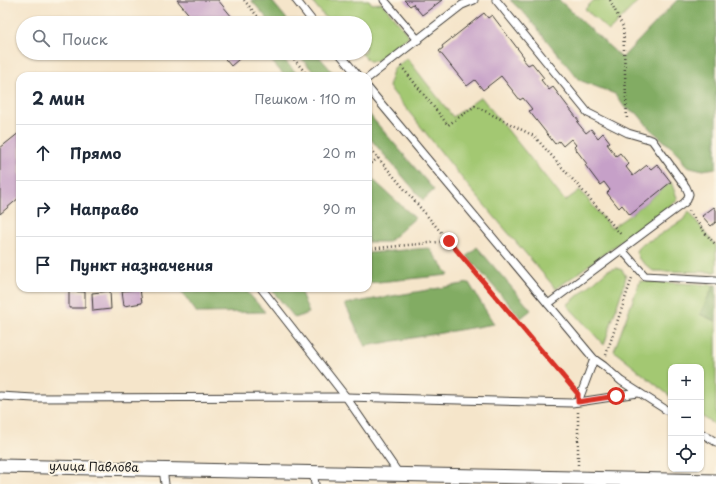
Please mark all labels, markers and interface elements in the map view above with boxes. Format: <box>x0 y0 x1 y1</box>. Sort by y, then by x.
search box <box>16 16 372 60</box>
icon: search <box>30 27 52 49</box>
text: Поиск <box>62 27 108 50</box>
text: 2 мин <box>32 85 85 111</box>
text: Пешком · 110 m <box>254 89 356 108</box>
text: Прямо <box>70 141 121 164</box>
icon: ahead <box>32 142 54 164</box>
text: 20 m <box>322 143 356 162</box>
text: Направо <box>70 197 139 220</box>
icon: right <box>32 198 54 220</box>
text: 90 m <box>323 199 356 218</box>
route end <box>440 232 458 250</box>
text: Пункт назначения <box>70 253 213 276</box>
icon: arrive <box>32 254 54 276</box>
map controls <box>668 364 704 472</box>
button: + <box>668 364 704 400</box>
route start <box>607 387 625 405</box>
button: − <box>668 400 704 436</box>
button: locate <box>668 436 704 472</box>
street label: улица Павлова <box>49 456 140 476</box>

